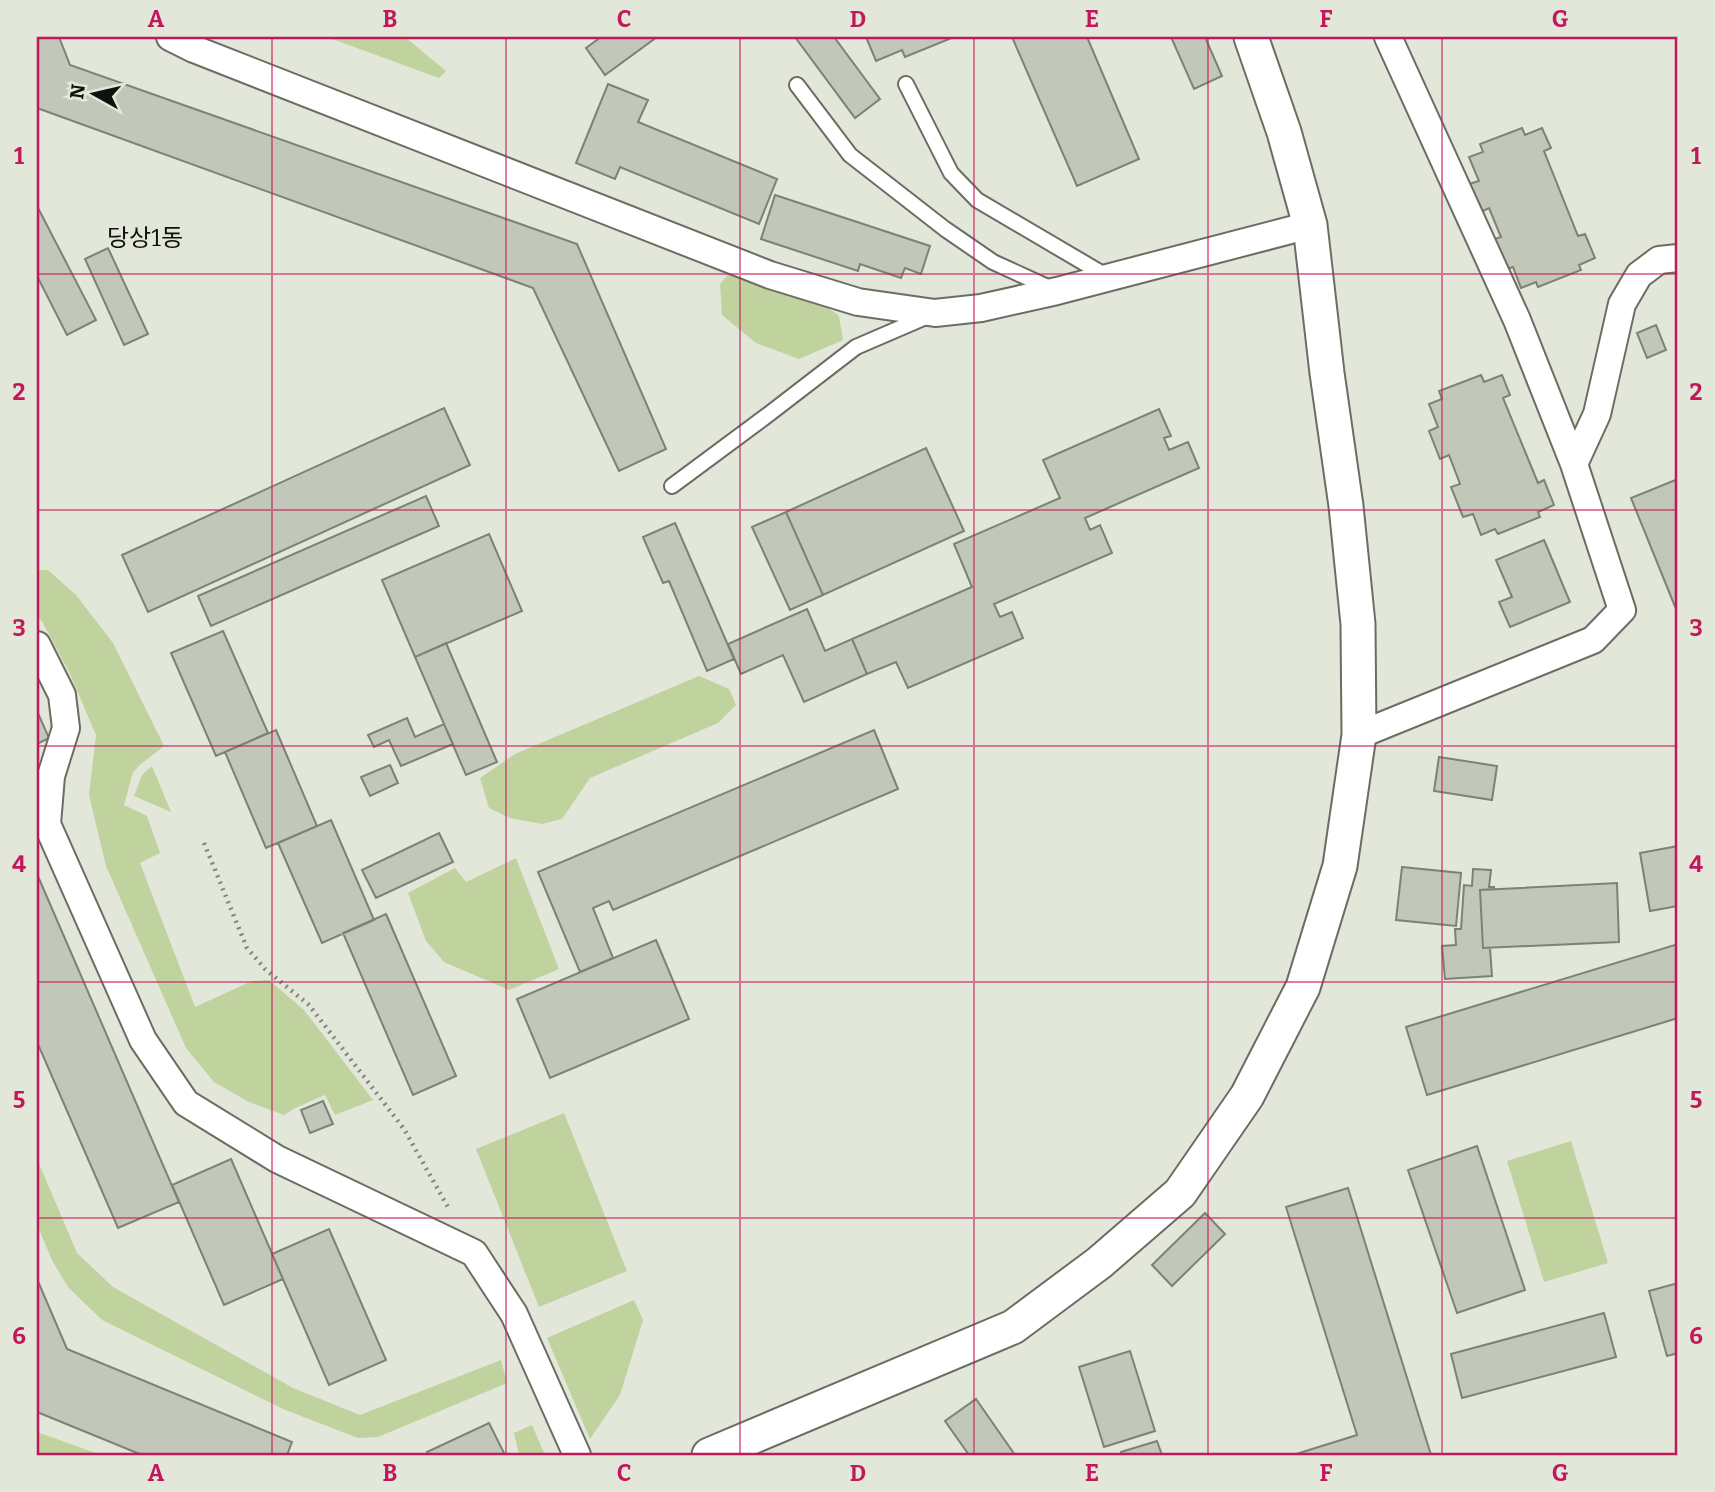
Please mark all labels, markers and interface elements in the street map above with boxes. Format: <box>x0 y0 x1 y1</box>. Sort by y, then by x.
text: A <box>148 5 165 33</box>
text: B <box>383 5 397 33</box>
text: C <box>617 5 631 33</box>
text: D <box>850 5 866 33</box>
text: E <box>1085 5 1099 33</box>
text: F <box>1320 5 1333 33</box>
text: G <box>1552 5 1569 33</box>
north arrow <box>60 60 130 130</box>
text: N <box>65 83 90 101</box>
text: 1 <box>14 142 24 170</box>
text: 1 <box>1691 142 1701 170</box>
district label: 당상1동 <box>107 224 183 252</box>
text: 2 <box>13 378 26 406</box>
text: 2 <box>1690 378 1703 406</box>
text: 3 <box>12 614 26 642</box>
text: 3 <box>1689 614 1703 642</box>
text: 4 <box>12 850 26 878</box>
text: 4 <box>1689 850 1703 878</box>
text: 5 <box>13 1086 25 1114</box>
text: 5 <box>1690 1086 1702 1114</box>
text: 6 <box>12 1322 26 1350</box>
text: 6 <box>1689 1322 1703 1350</box>
text: A <box>148 1459 165 1487</box>
text: B <box>383 1459 397 1487</box>
text: C <box>617 1459 631 1487</box>
text: D <box>850 1459 866 1487</box>
text: E <box>1085 1459 1099 1487</box>
text: F <box>1320 1459 1333 1487</box>
text: G <box>1552 1459 1569 1487</box>

